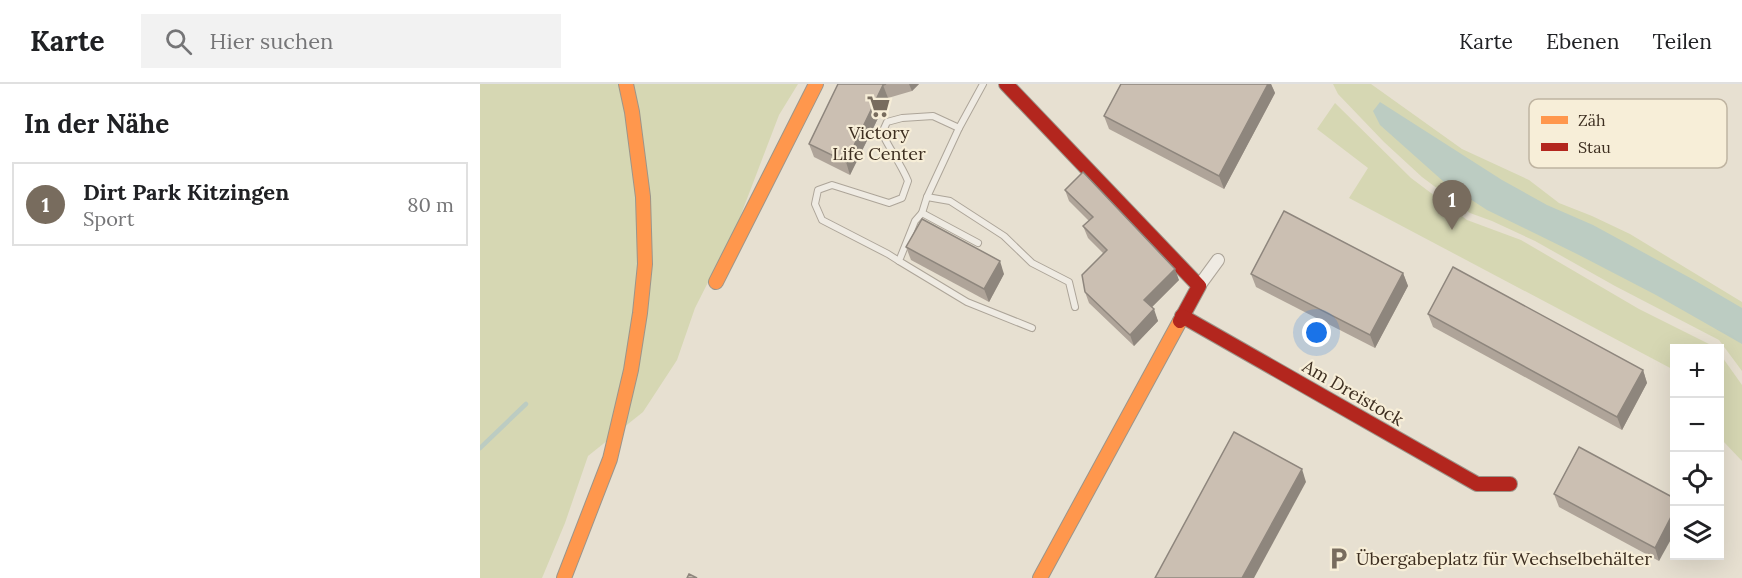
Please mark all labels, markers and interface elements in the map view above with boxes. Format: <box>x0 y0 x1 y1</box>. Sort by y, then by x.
search box <box>141 14 561 68</box>
text: Karte <box>30 23 105 59</box>
icon: search <box>162 25 195 58</box>
text: Hier suchen <box>210 27 333 55</box>
text: Karte <box>1459 28 1513 55</box>
text: Ebenen <box>1546 28 1619 55</box>
text: Teilen <box>1652 28 1712 55</box>
supermarket icon: Victory Life Center <box>866 94 892 120</box>
legend <box>1529 99 1727 168</box>
text: In der Nähe <box>24 107 169 140</box>
text: Zäh <box>1578 110 1606 130</box>
place label: Victory Life Center <box>832 121 926 165</box>
text: Stau <box>1578 137 1611 157</box>
text: Dirt Park Kitzingen <box>83 178 289 206</box>
pin: 1 <box>1432 180 1472 230</box>
text: 1 <box>41 192 50 217</box>
text: 80 m <box>407 192 454 217</box>
text: Sport <box>83 206 134 231</box>
your location <box>1302 318 1331 347</box>
map controls <box>1670 344 1724 560</box>
button: + <box>1670 344 1724 398</box>
street label: Am Dreistock <box>1298 354 1408 431</box>
button: − <box>1670 398 1724 452</box>
button: locate <box>1670 452 1724 506</box>
button: layers <box>1670 506 1724 560</box>
parking icon: Übergabeplatz für Wechselbehälter <box>1325 546 1351 572</box>
place label: Übergabeplatz für Wechselbehälter <box>1356 547 1652 570</box>

